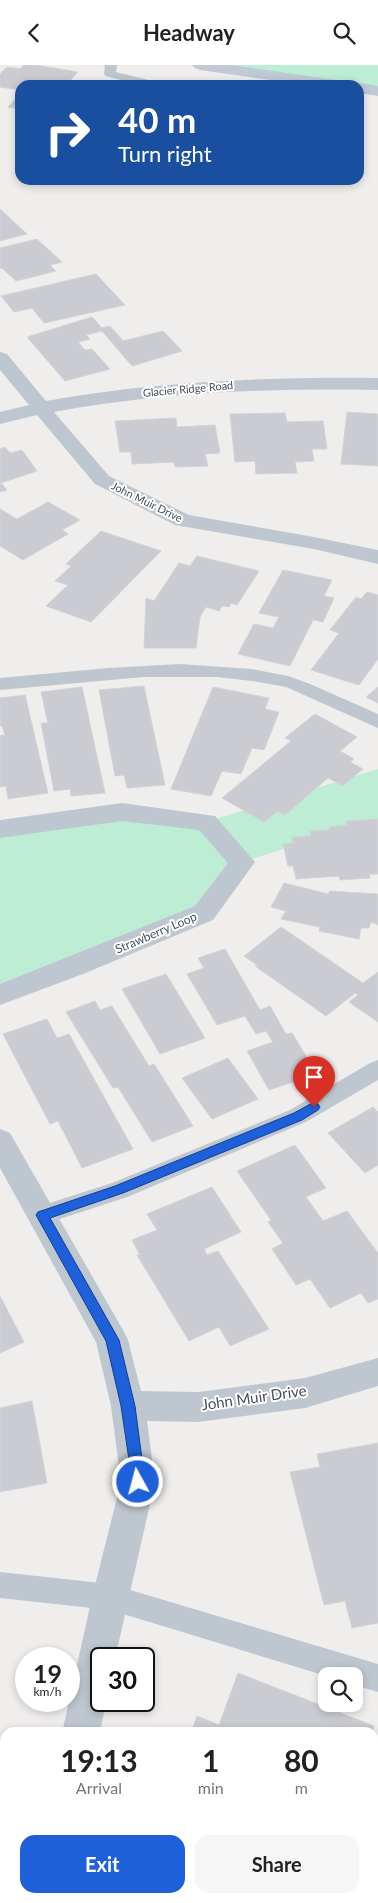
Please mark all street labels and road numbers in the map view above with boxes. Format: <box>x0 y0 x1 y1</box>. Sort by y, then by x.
street label: Glacier Ridge Road <box>142 378 234 399</box>
street label: John Muir Drive <box>110 479 185 524</box>
street label: Strawberry Loop <box>113 909 199 956</box>
street label: John Muir Drive <box>200 1381 308 1413</box>

